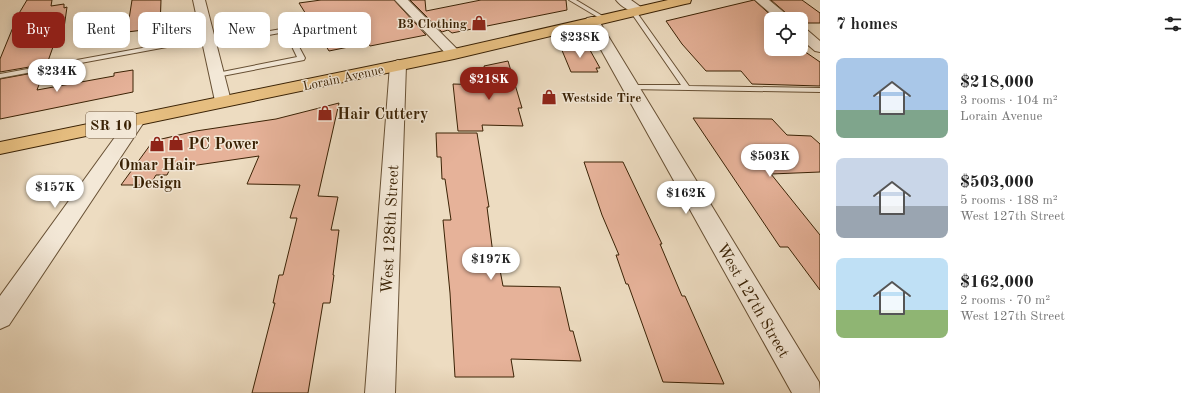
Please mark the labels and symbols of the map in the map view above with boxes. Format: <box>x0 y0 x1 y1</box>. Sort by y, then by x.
shop icon: B3 Clothing <box>470 14 488 32</box>
place label: B3 Clothing <box>397 18 468 31</box>
pin: $238K <box>552 25 608 59</box>
pin: $234K <box>29 59 85 93</box>
street label: Lorain Avenue <box>302 64 385 93</box>
pin: $218K <box>461 67 517 101</box>
shop icon: Westside Tire <box>540 88 558 106</box>
place label: Westside Tire <box>561 92 641 105</box>
shop icon: Hair Cuttery <box>316 104 334 122</box>
place label: Hair Cuttery <box>337 107 428 123</box>
road number: SR 10 <box>86 112 136 138</box>
shop icon: PC Power <box>167 134 185 152</box>
shop icon: Omar Hair Design <box>148 135 166 153</box>
place label: PC Power <box>188 137 259 153</box>
pin: $503K <box>742 144 798 178</box>
place label: Omar Hair Design <box>119 158 195 192</box>
street label: West 128th Street <box>380 164 402 294</box>
pin: $157K <box>27 175 83 209</box>
pin: $162K <box>658 181 714 215</box>
street label: West 127th Street <box>713 241 792 361</box>
pin: $197K <box>463 247 519 281</box>

